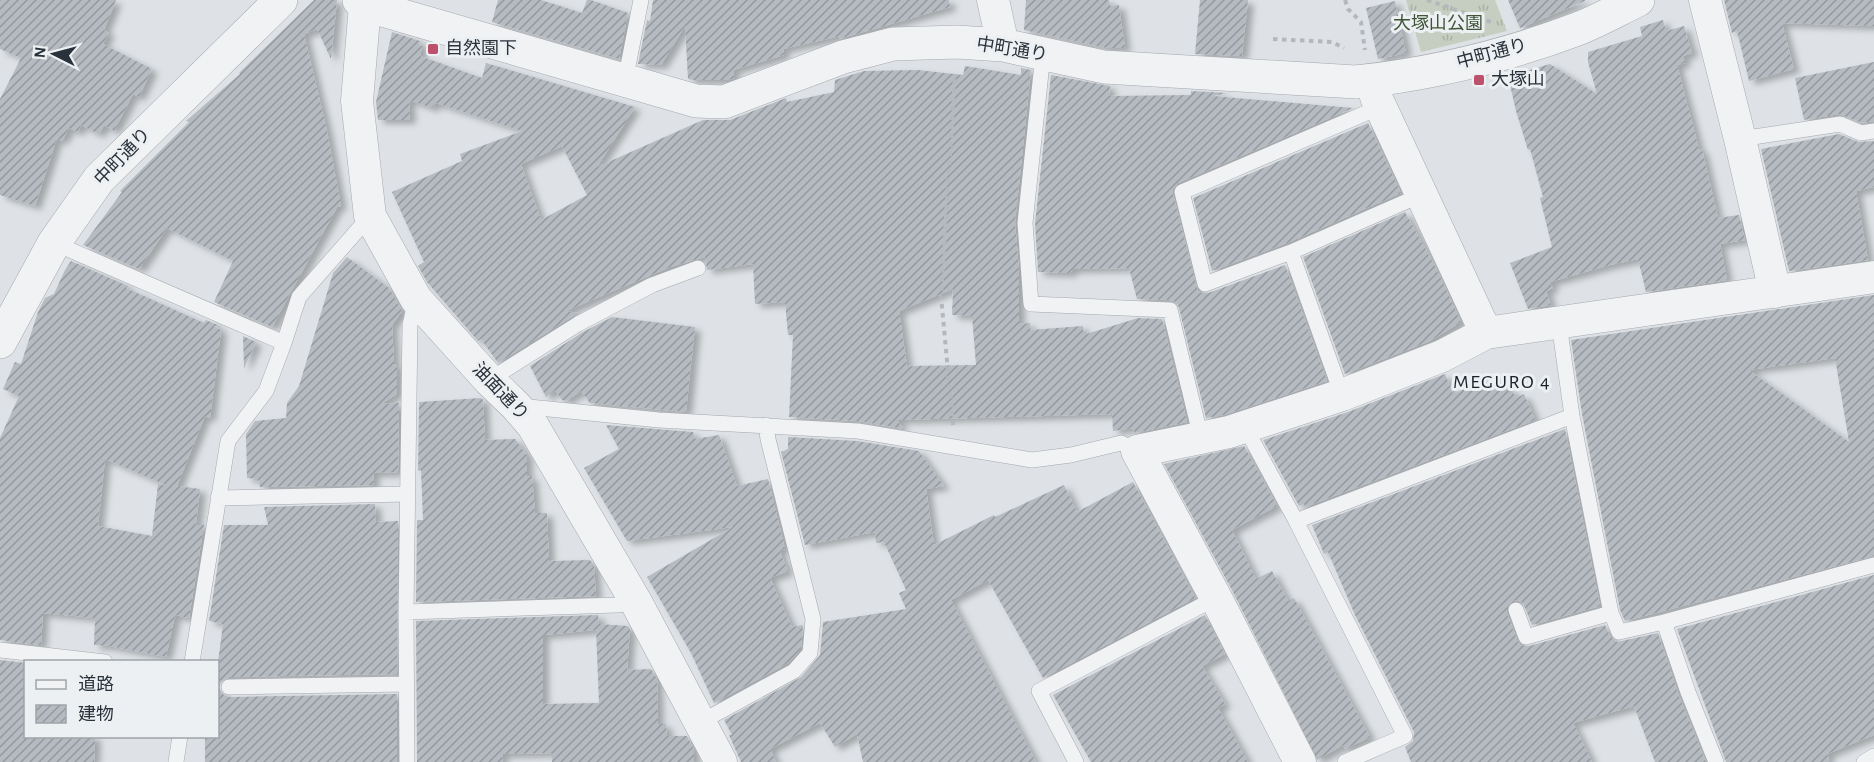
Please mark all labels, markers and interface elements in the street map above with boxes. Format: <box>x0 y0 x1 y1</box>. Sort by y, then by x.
park label: 大塚山公園 <box>1393 14 1483 33</box>
north arrow <box>24 24 84 84</box>
street label: 中町通り <box>975 34 1049 65</box>
street label: 中町通り <box>1455 35 1529 72</box>
place label: 自然園下 <box>445 38 517 58</box>
marker: 自然園下 <box>426 42 440 56</box>
text: N <box>32 46 49 59</box>
place label: 大塚山 <box>1491 70 1545 89</box>
marker: 大塚山 <box>1472 73 1486 87</box>
street label: 中町通り <box>91 124 154 189</box>
street label: 油面通り <box>469 359 532 424</box>
district label: MEGURO 4 <box>1453 372 1551 392</box>
legend <box>24 660 219 738</box>
text: 道路 <box>78 674 114 694</box>
text: 建物 <box>78 704 114 724</box>

